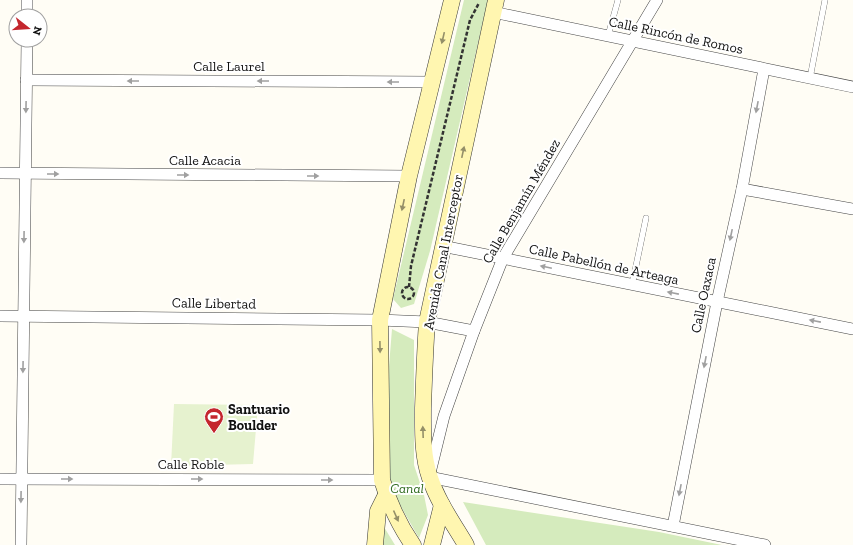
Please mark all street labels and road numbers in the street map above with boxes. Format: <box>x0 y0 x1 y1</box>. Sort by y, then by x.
street label: Calle Rincón de Romos <box>607 13 745 58</box>
street label: Calle Laurel <box>193 58 265 75</box>
street label: Calle Benjamín Méndez <box>479 136 564 267</box>
street label: Calle Acacia <box>169 152 241 169</box>
street label: Avenida Canal Interceptor <box>420 173 467 331</box>
street label: Calle Pabellón de Arteaga <box>528 240 681 289</box>
street label: Calle Oaxaca <box>687 255 720 335</box>
street label: Calle Libertad <box>172 294 257 313</box>
street label: Calle Roble <box>158 456 225 473</box>

